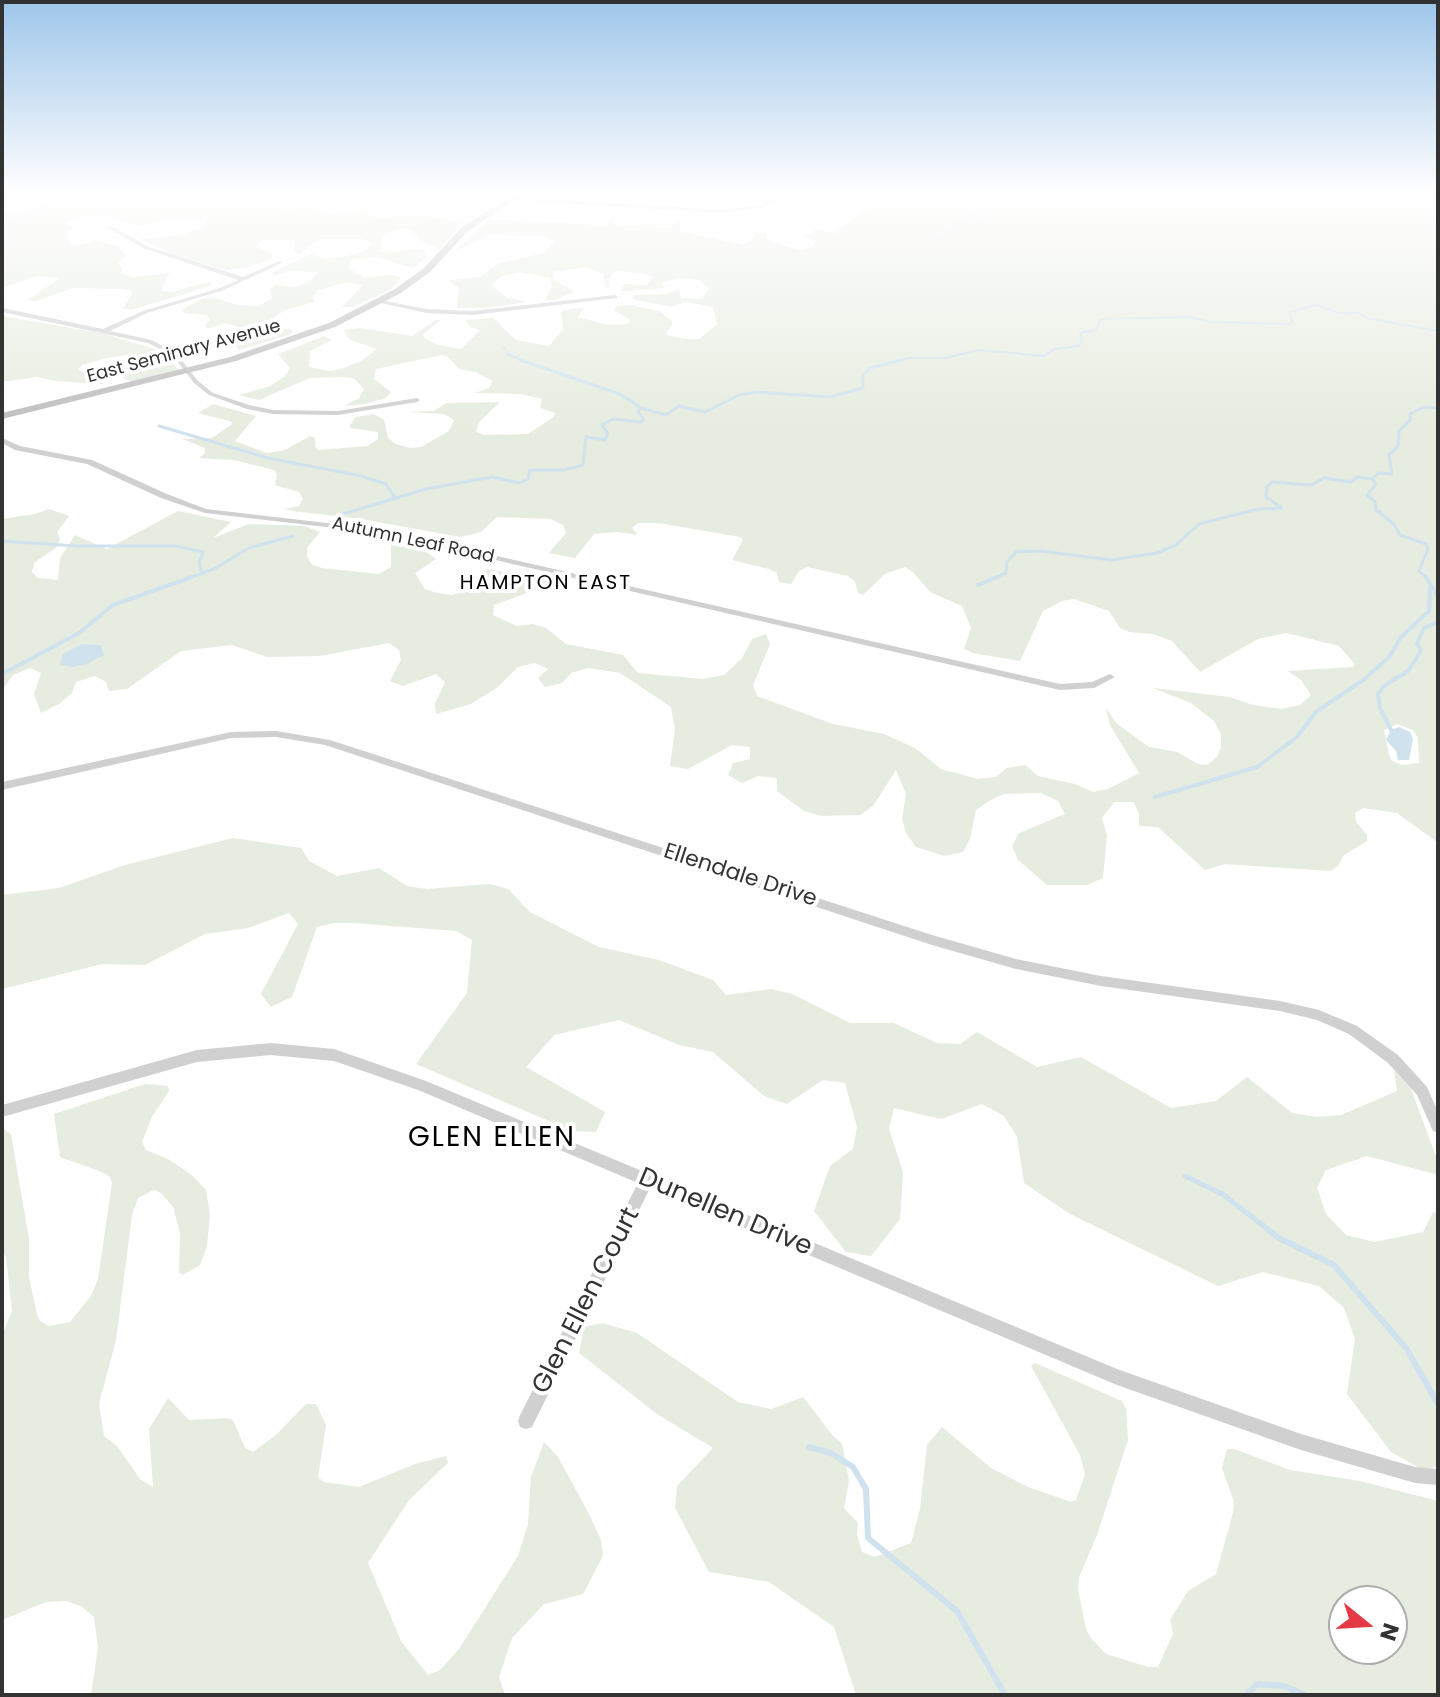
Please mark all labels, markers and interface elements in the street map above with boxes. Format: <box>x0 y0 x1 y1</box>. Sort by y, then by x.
street label: East Seminary Avenue <box>85 316 283 388</box>
street label: Autumn Leaf Road <box>330 513 496 569</box>
district label: HAMPTON EAST <box>460 572 632 596</box>
street label: Ellendale Drive <box>660 839 820 913</box>
district label: GLEN ELLEN <box>408 1122 576 1156</box>
street label: Dunellen Drive <box>634 1162 816 1264</box>
street label: Glen Ellen Court <box>527 1203 647 1399</box>
north arrow <box>1328 1585 1408 1665</box>
text: N <box>1372 1619 1407 1645</box>

